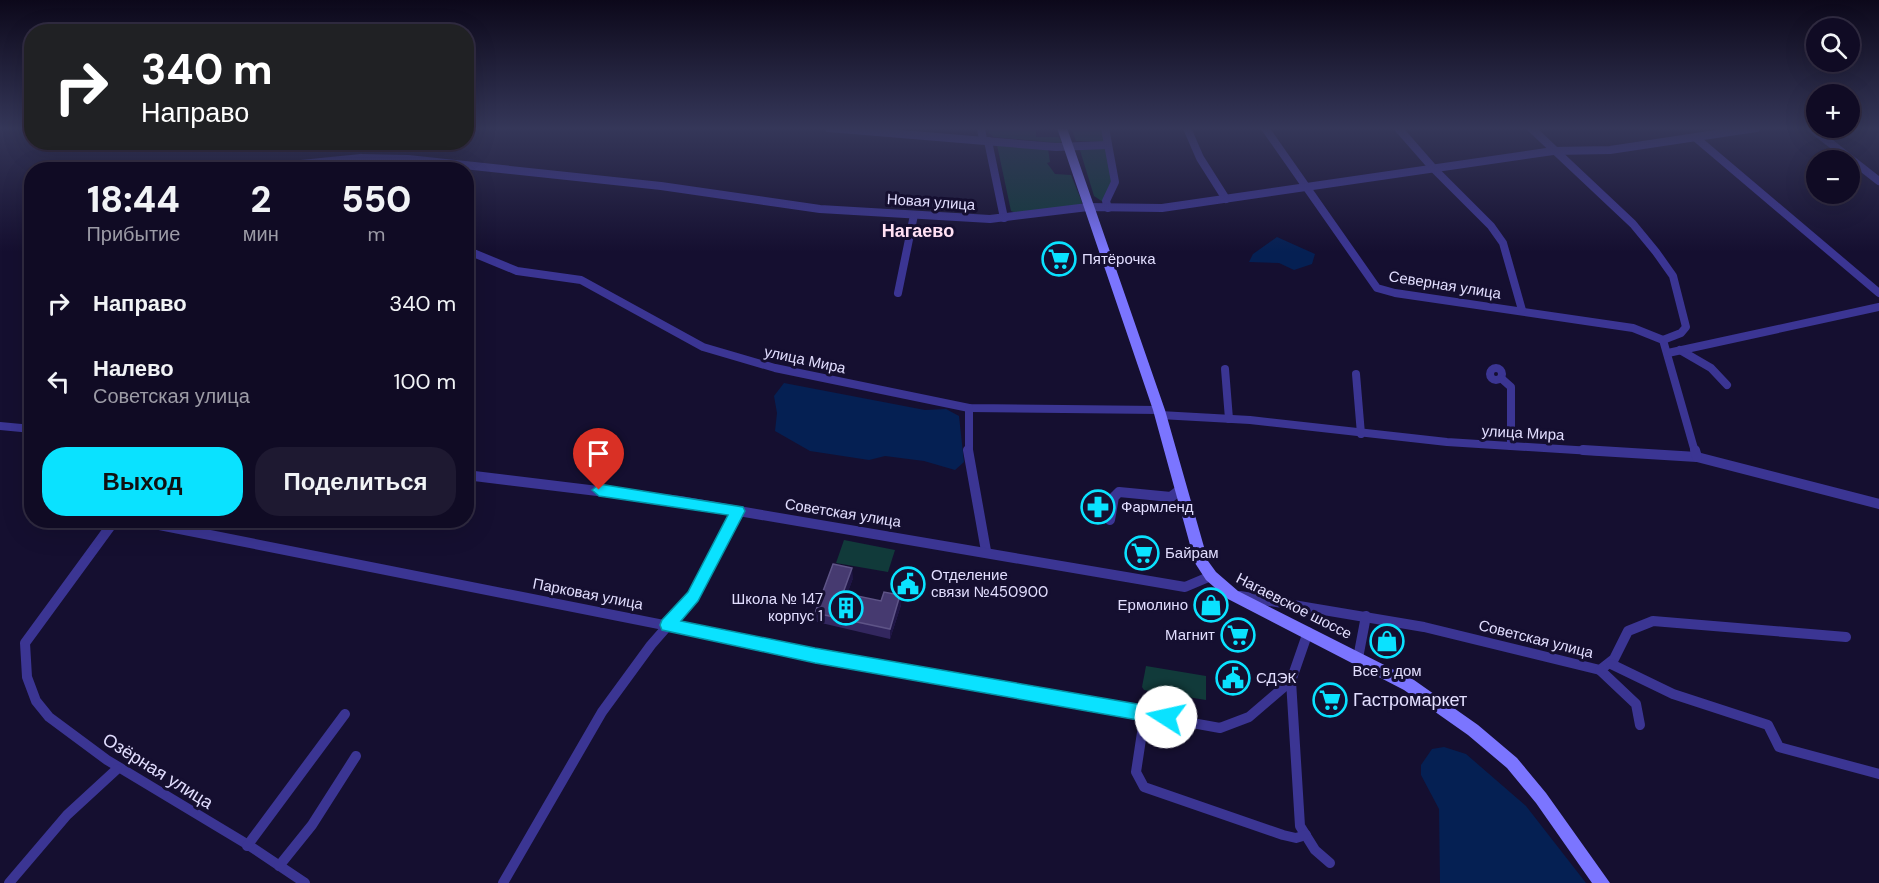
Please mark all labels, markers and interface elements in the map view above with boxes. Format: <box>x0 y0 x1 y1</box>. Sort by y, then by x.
map controls <box>1806 18 1860 204</box>
button: search <box>1806 18 1860 72</box>
text: 340 m <box>141 42 273 97</box>
icon: right <box>42 48 120 126</box>
button: + <box>1806 84 1860 138</box>
text: Направо <box>141 95 249 130</box>
button: − <box>1806 150 1860 204</box>
text: 18:44 <box>87 176 180 223</box>
text: 2 <box>250 176 271 223</box>
text: 550 <box>341 176 412 223</box>
street label: Новая улица <box>886 189 977 215</box>
district label: Нагаево <box>882 219 954 243</box>
text: Прибытие <box>86 221 180 247</box>
text: мин <box>243 221 279 247</box>
text: m <box>367 221 385 247</box>
supermarket icon: Пятёрочка <box>1041 241 1077 277</box>
place label: Пятёрочка <box>1082 249 1156 269</box>
street label: Северная улица <box>1387 266 1503 304</box>
icon: right <box>42 287 75 320</box>
text: Направо <box>93 289 187 318</box>
text: 340 m <box>389 289 456 318</box>
street label: улица Мира <box>762 342 848 379</box>
text: Налево <box>93 354 174 383</box>
icon: left <box>42 365 75 398</box>
text: 100 m <box>394 367 456 396</box>
text: Советская улица <box>93 383 250 409</box>
street label: улица Мира <box>1481 421 1566 445</box>
pin <box>573 428 624 490</box>
icon: arrive <box>582 437 615 470</box>
button: Выход <box>42 447 243 516</box>
button: Поделиться <box>255 447 456 516</box>
pharmacy icon: Фармленд <box>1080 489 1116 525</box>
street label: Советская улица <box>783 494 903 532</box>
place label: Фармленд <box>1121 497 1194 517</box>
supermarket icon: Байрам <box>1124 535 1160 571</box>
place label: Байрам <box>1165 543 1219 563</box>
place label: Отделение связи №450900 <box>931 565 1048 602</box>
public building icon: Отделение связи №450900 <box>890 566 926 602</box>
street label: Нагаевское шоссе <box>1233 568 1355 644</box>
street label: Парковая улица <box>531 573 646 615</box>
shop icon: Ермолино <box>1193 587 1229 623</box>
place label: Школа № 147 корпус 1 <box>732 589 823 626</box>
building icon: Школа № 147 корпус 1 <box>828 590 864 626</box>
place label: Ермолино <box>1118 595 1188 615</box>
street label: Советская улица <box>1477 615 1596 663</box>
supermarket icon: Магнит <box>1220 617 1256 653</box>
shop icon: Все в дом <box>1369 623 1405 659</box>
place label: Магнит <box>1165 625 1215 645</box>
public building icon: СДЭК <box>1215 660 1251 696</box>
place label: Все в дом <box>1352 661 1422 681</box>
place label: СДЭК <box>1256 668 1296 688</box>
supermarket icon: Гастромаркет <box>1312 682 1348 718</box>
position arrow <box>1134 685 1198 749</box>
place label: Гастромаркет <box>1353 688 1467 712</box>
street label: Озёрная улица <box>98 727 219 815</box>

